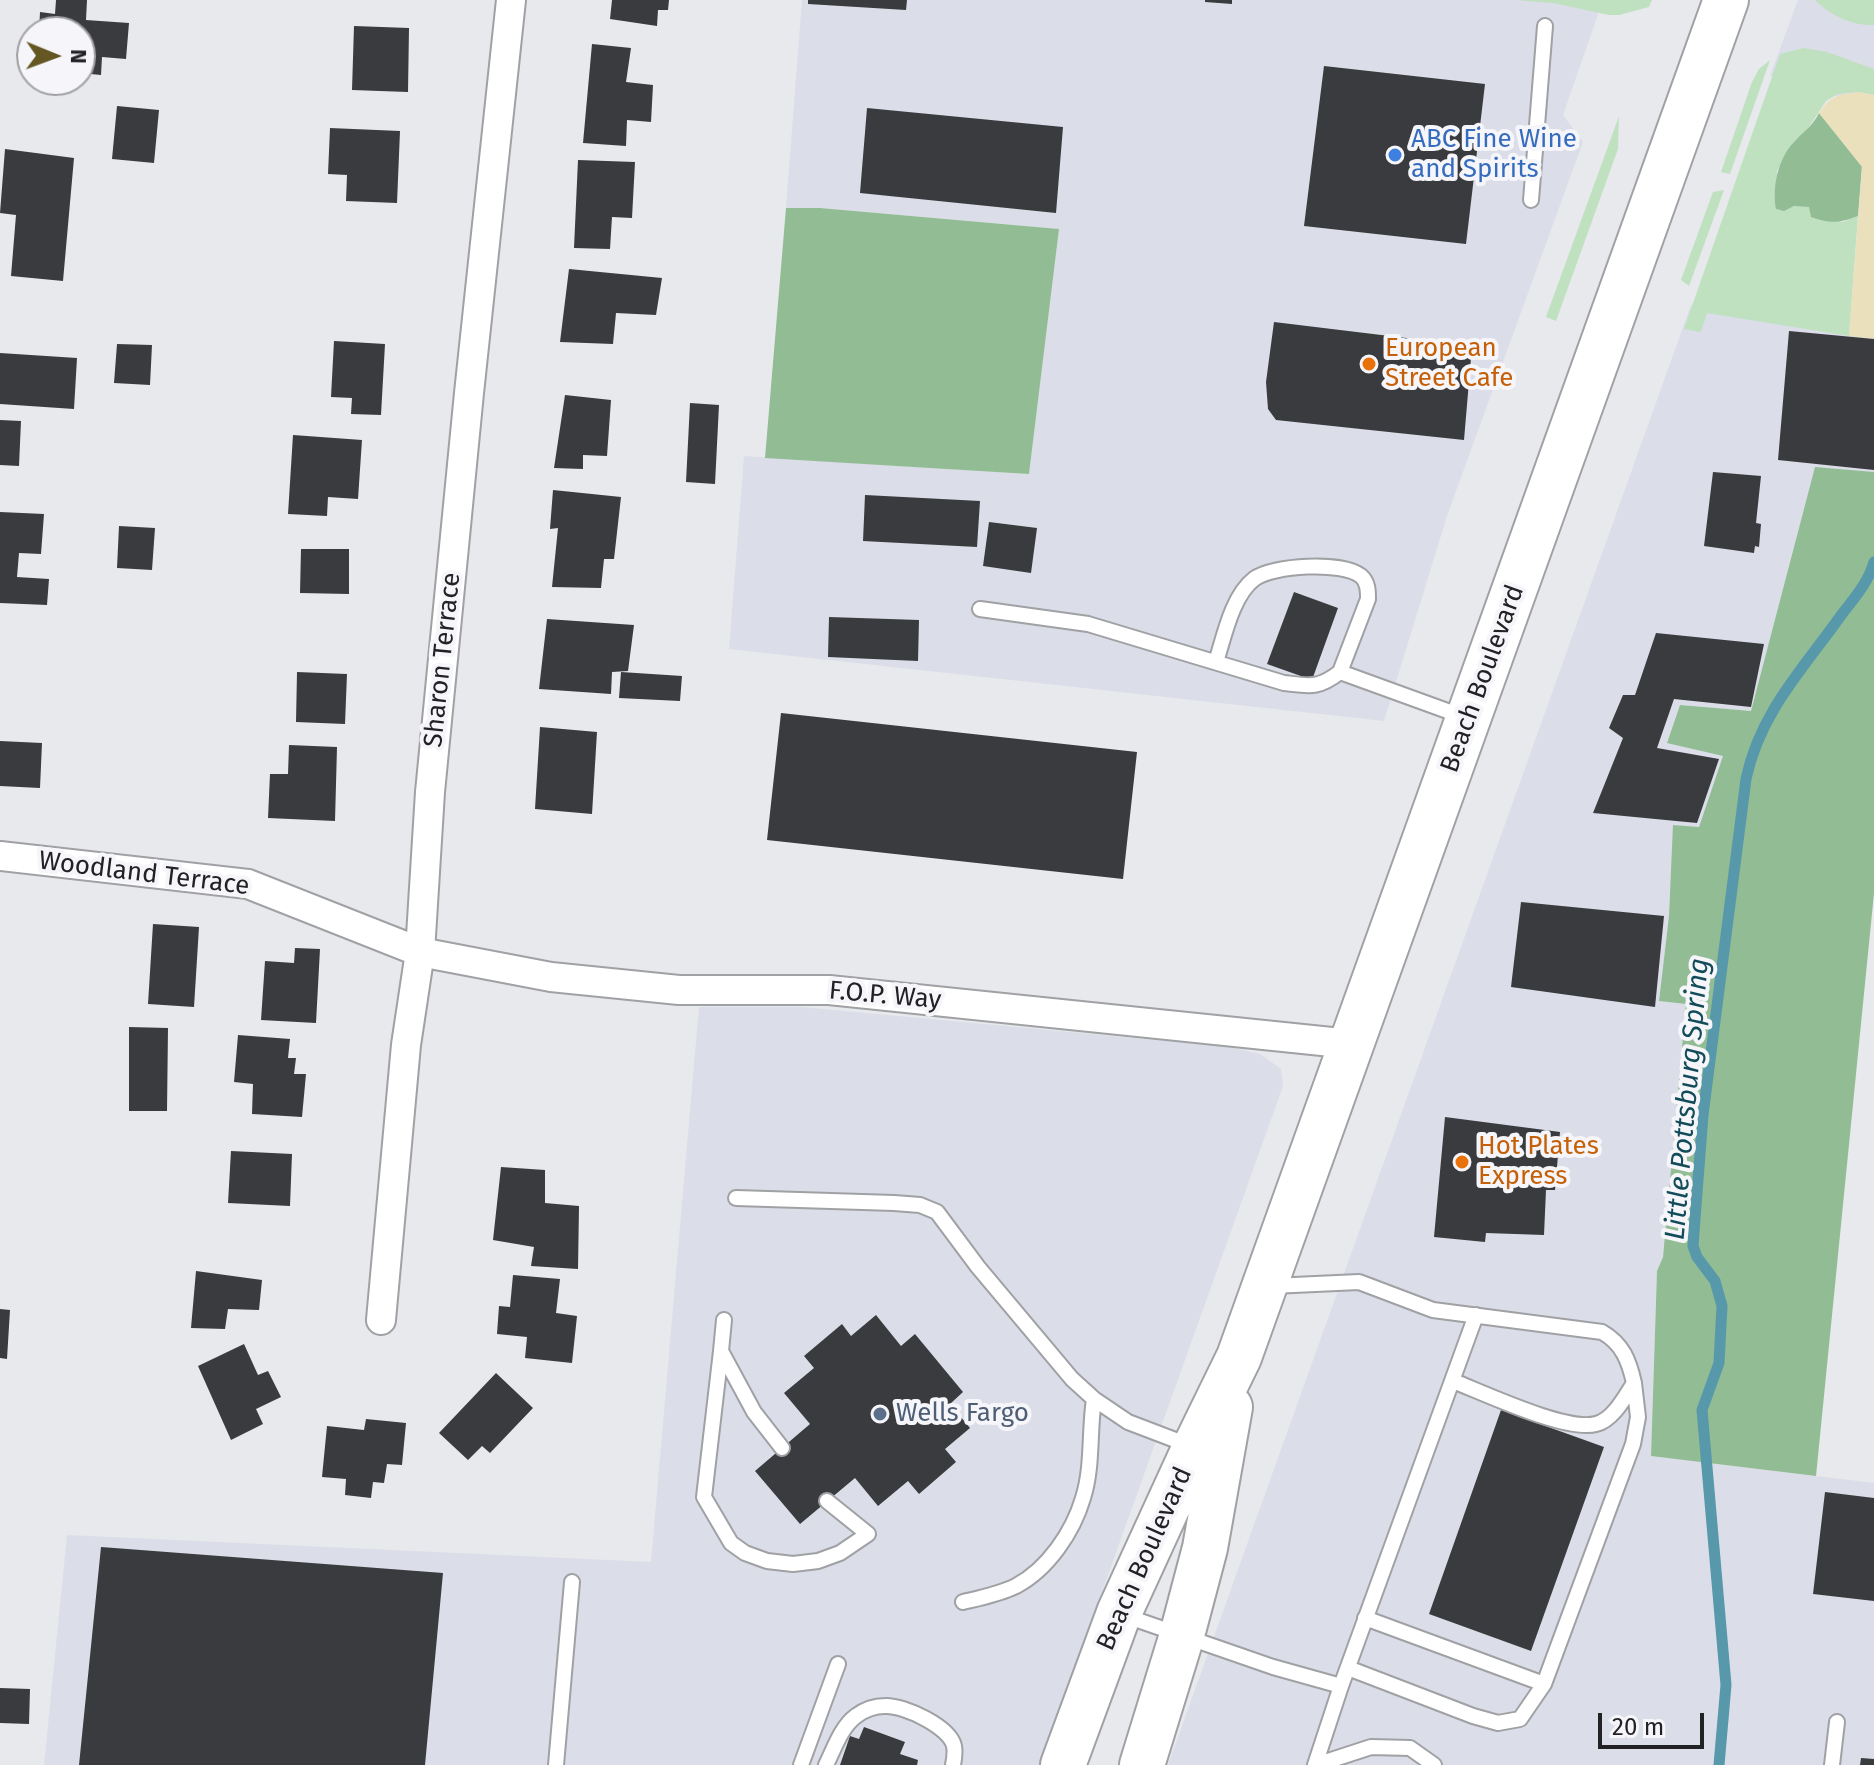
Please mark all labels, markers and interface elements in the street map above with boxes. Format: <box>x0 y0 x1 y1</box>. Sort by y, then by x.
north arrow <box>16 16 96 96</box>
text: N <box>65 49 92 64</box>
place label: ABC Fine Wine and Spirits <box>1411 124 1577 186</box>
marker: ABC Fine Wine and Spirits <box>1386 146 1404 164</box>
place label: European Street Cafe <box>1385 333 1513 394</box>
marker: European Street Cafe <box>1360 355 1378 373</box>
street label: Sharon Terrace <box>418 571 468 749</box>
street label: Beach Boulevard <box>1435 581 1531 777</box>
street label: Woodland Terrace <box>37 846 251 902</box>
water label: Little Pottsburg Spring <box>1659 957 1717 1241</box>
street label: F.O.P. Way <box>828 976 942 1016</box>
place label: Hot Plates Express <box>1478 1131 1599 1192</box>
marker: Hot Plates Express <box>1453 1153 1471 1171</box>
place label: Wells Fargo <box>896 1398 1029 1430</box>
marker: Wells Fargo <box>871 1405 889 1423</box>
street label: Beach Boulevard <box>1091 1462 1199 1656</box>
scale bar <box>1602 1697 1708 1747</box>
text: 20 m <box>1612 1713 1664 1741</box>

